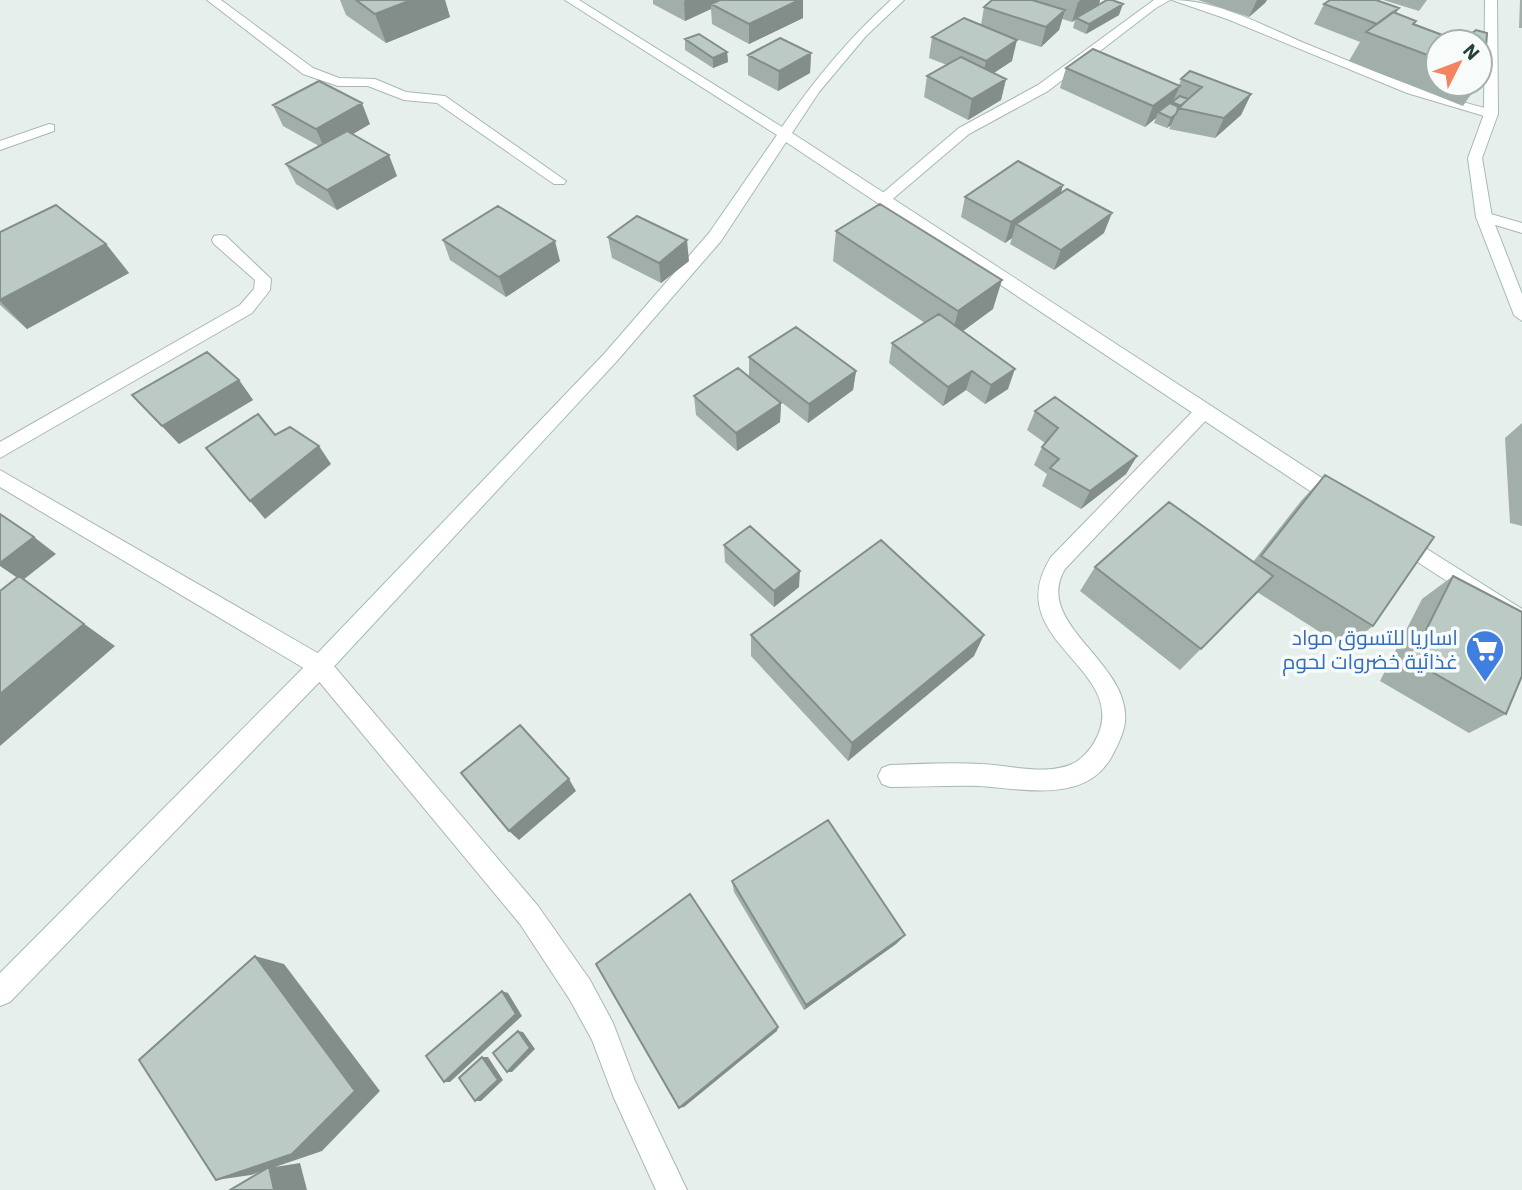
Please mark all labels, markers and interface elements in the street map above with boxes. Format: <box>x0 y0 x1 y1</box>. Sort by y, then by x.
north arrow <box>1424 28 1494 98</box>
text: N <box>1458 38 1485 65</box>
place label: اساريا للتسوق مواد غذائية خضروات لحوم <box>1282 623 1458 676</box>
supermarket icon: اساريا للتسوق مواد غذائية خضروات لحوم <box>1464 628 1506 683</box>

